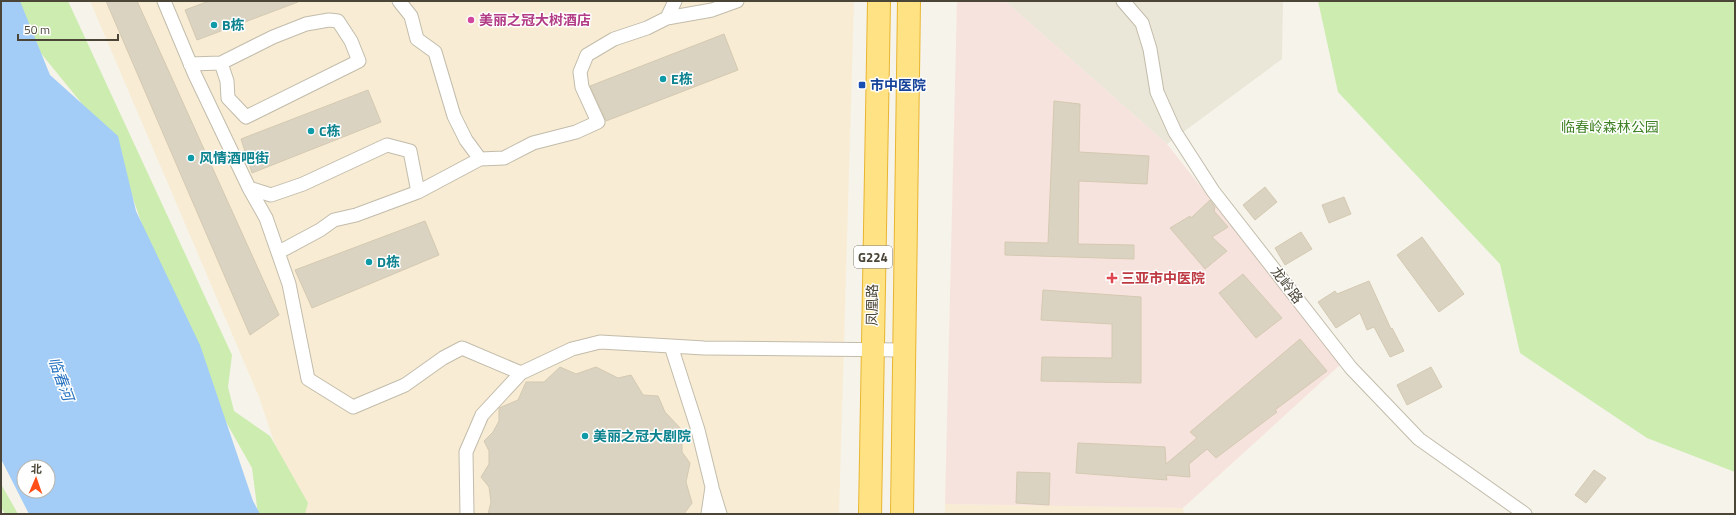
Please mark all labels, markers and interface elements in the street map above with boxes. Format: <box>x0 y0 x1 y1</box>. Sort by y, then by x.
place label: 美丽之冠大树酒店 <box>479 9 591 30</box>
place label: B栋 <box>222 14 245 35</box>
marker: 美丽之冠大树酒店 <box>466 15 476 25</box>
scale bar <box>18 16 118 42</box>
text: 50 m <box>24 20 50 39</box>
marker: B栋 <box>209 20 219 30</box>
place label: E栋 <box>671 68 693 89</box>
marker: E栋 <box>658 74 668 84</box>
place label: 市中医院 <box>870 74 926 95</box>
marker: 市中医院 <box>857 80 867 90</box>
park label: 临春岭森林公园 <box>1561 116 1659 137</box>
place label: C栋 <box>319 120 341 141</box>
marker: C栋 <box>306 126 316 136</box>
place label: 风情酒吧街 <box>199 147 269 168</box>
marker: 风情酒吧街 <box>186 153 196 163</box>
road number: G224 <box>854 246 892 268</box>
place label: D栋 <box>377 251 400 272</box>
marker: D栋 <box>364 257 374 267</box>
street label: 龙岭路 <box>1266 262 1309 308</box>
place label: 三亚市中医院 <box>1121 267 1205 288</box>
marker: 三亚市中医院 <box>1106 272 1118 284</box>
street label: 凤凰路 <box>861 284 882 326</box>
water label: 临春河 <box>43 354 81 407</box>
place label: 美丽之冠大剧院 <box>593 425 691 446</box>
marker: 美丽之冠大剧院 <box>580 431 590 441</box>
north arrow <box>16 459 56 499</box>
text: 北 <box>31 461 42 477</box>

